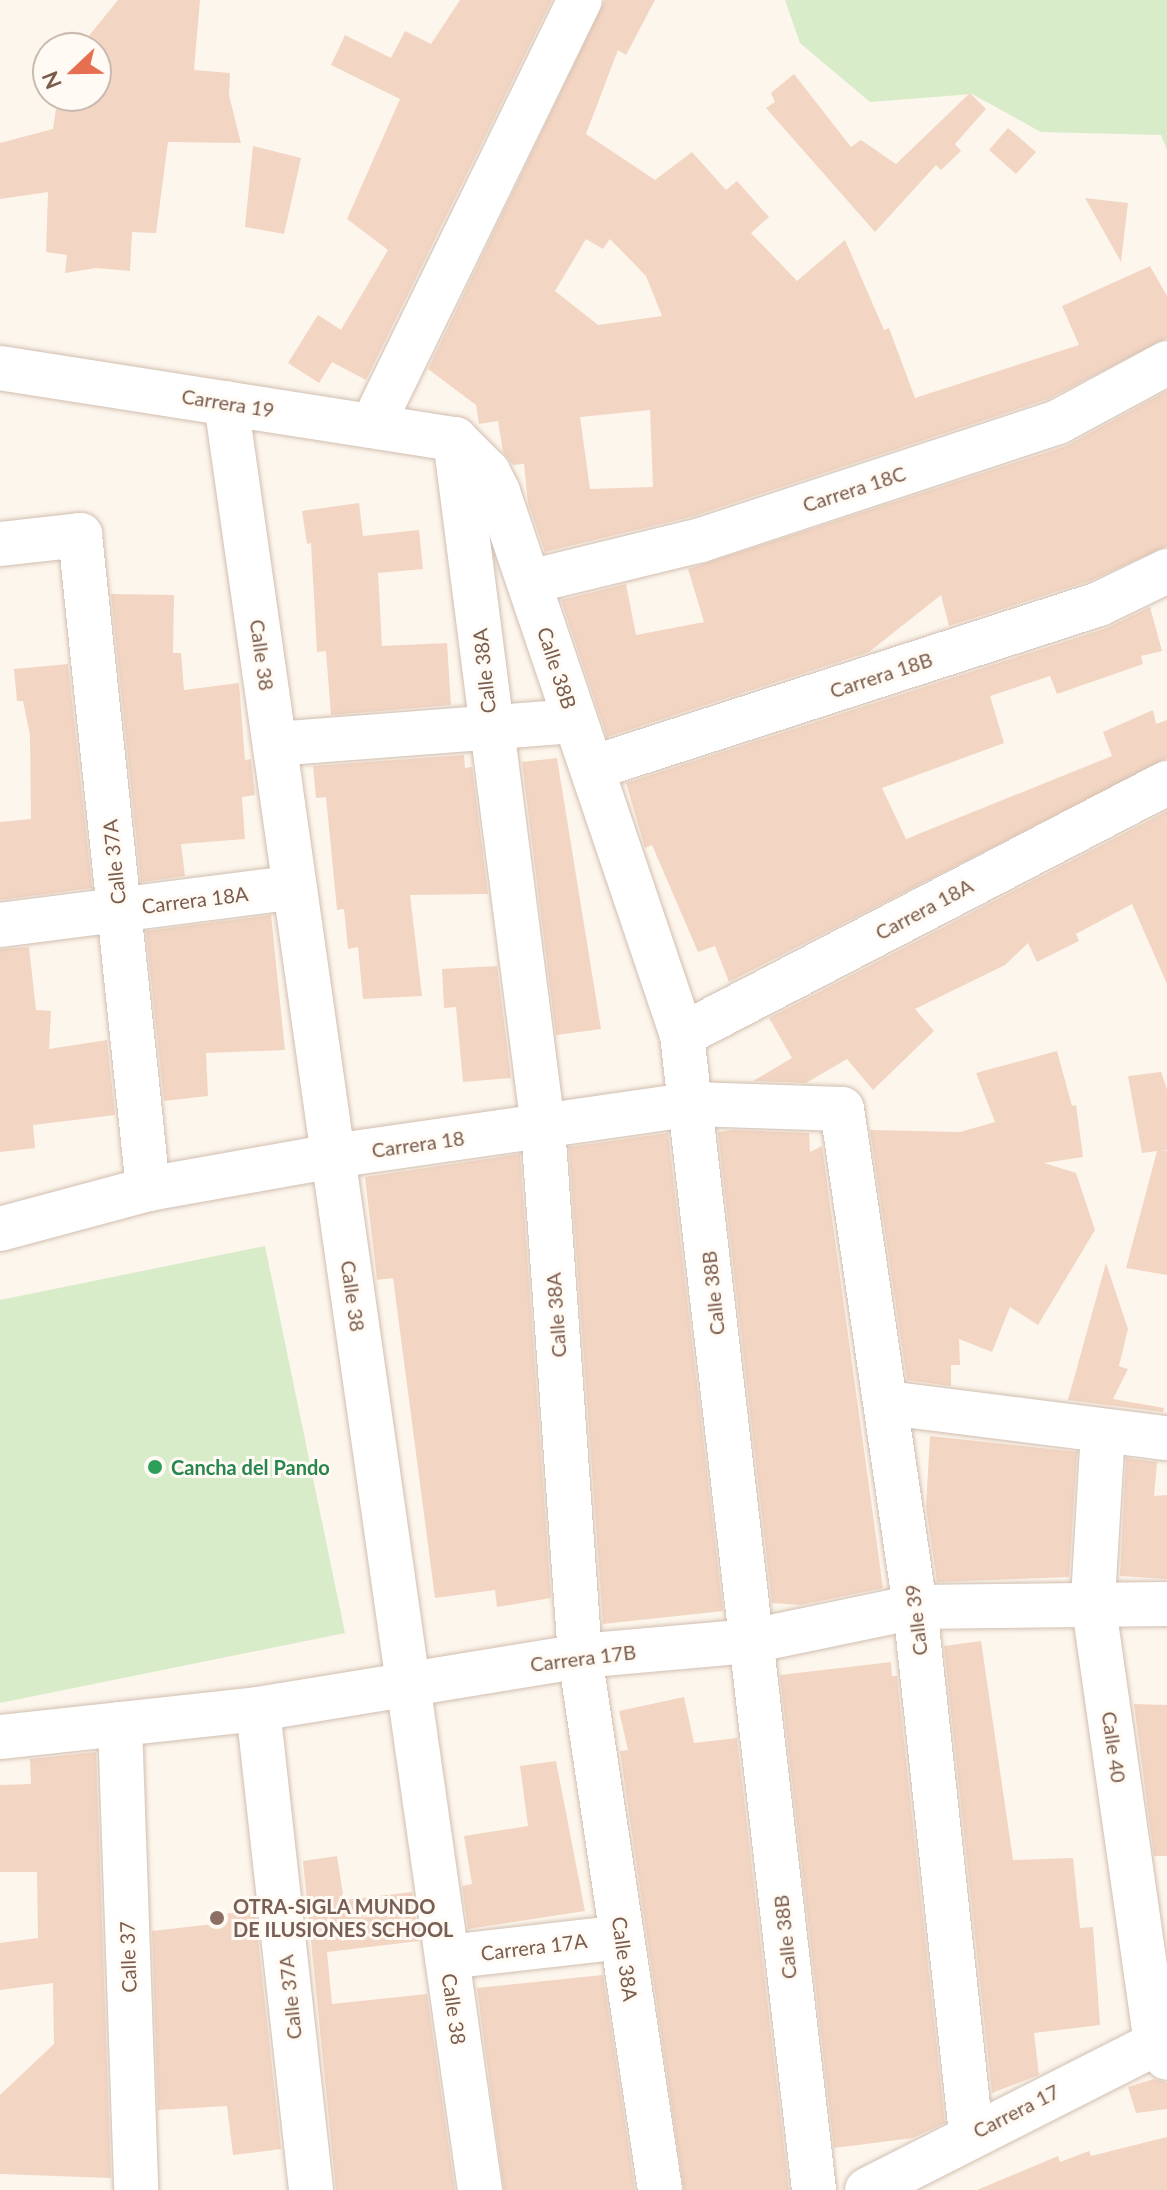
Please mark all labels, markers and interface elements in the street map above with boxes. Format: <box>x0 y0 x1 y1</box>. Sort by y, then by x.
north arrow <box>32 32 112 112</box>
text: N <box>35 68 67 93</box>
street label: Carrera 19 <box>180 384 276 422</box>
street label: Carrera 18C <box>800 461 908 517</box>
street label: Calle 38 <box>245 618 279 692</box>
street label: Calle 38B <box>533 624 581 712</box>
street label: Calle 38A <box>468 627 500 715</box>
street label: Carrera 18B <box>827 647 935 703</box>
street label: Calle 37A <box>98 818 130 906</box>
street label: Carrera 18A <box>871 873 977 945</box>
street label: Carrera 18A <box>140 882 250 918</box>
street label: Carrera 18 <box>370 1126 466 1162</box>
street label: Calle 38B <box>697 1250 729 1336</box>
street label: Calle 38 <box>336 1259 370 1333</box>
street label: Calle 38A <box>541 1272 571 1358</box>
place label: Cancha del Pando <box>171 1455 330 1479</box>
marker: Cancha del Pando <box>146 1458 164 1476</box>
street label: Calle 39 <box>900 1583 932 1657</box>
street label: Carrera 17B <box>529 1640 637 1676</box>
street label: Calle 40 <box>1097 1710 1131 1784</box>
place label: OTRA-SIGLA MUNDO DE ILUSIONES SCHOOL <box>233 1894 453 1941</box>
street label: Calle 38B <box>769 1894 801 1980</box>
marker: OTRA-SIGLA MUNDO DE ILUSIONES SCHOOL <box>208 1909 226 1927</box>
street label: Calle 38A <box>607 1915 643 2003</box>
street label: Calle 37 <box>115 1921 141 1993</box>
street label: Carrera 17A <box>479 1929 589 1965</box>
street label: Calle 37A <box>274 1953 306 2041</box>
street label: Calle 38 <box>437 1972 471 2046</box>
street label: Carrera 17 <box>969 2079 1063 2143</box>

